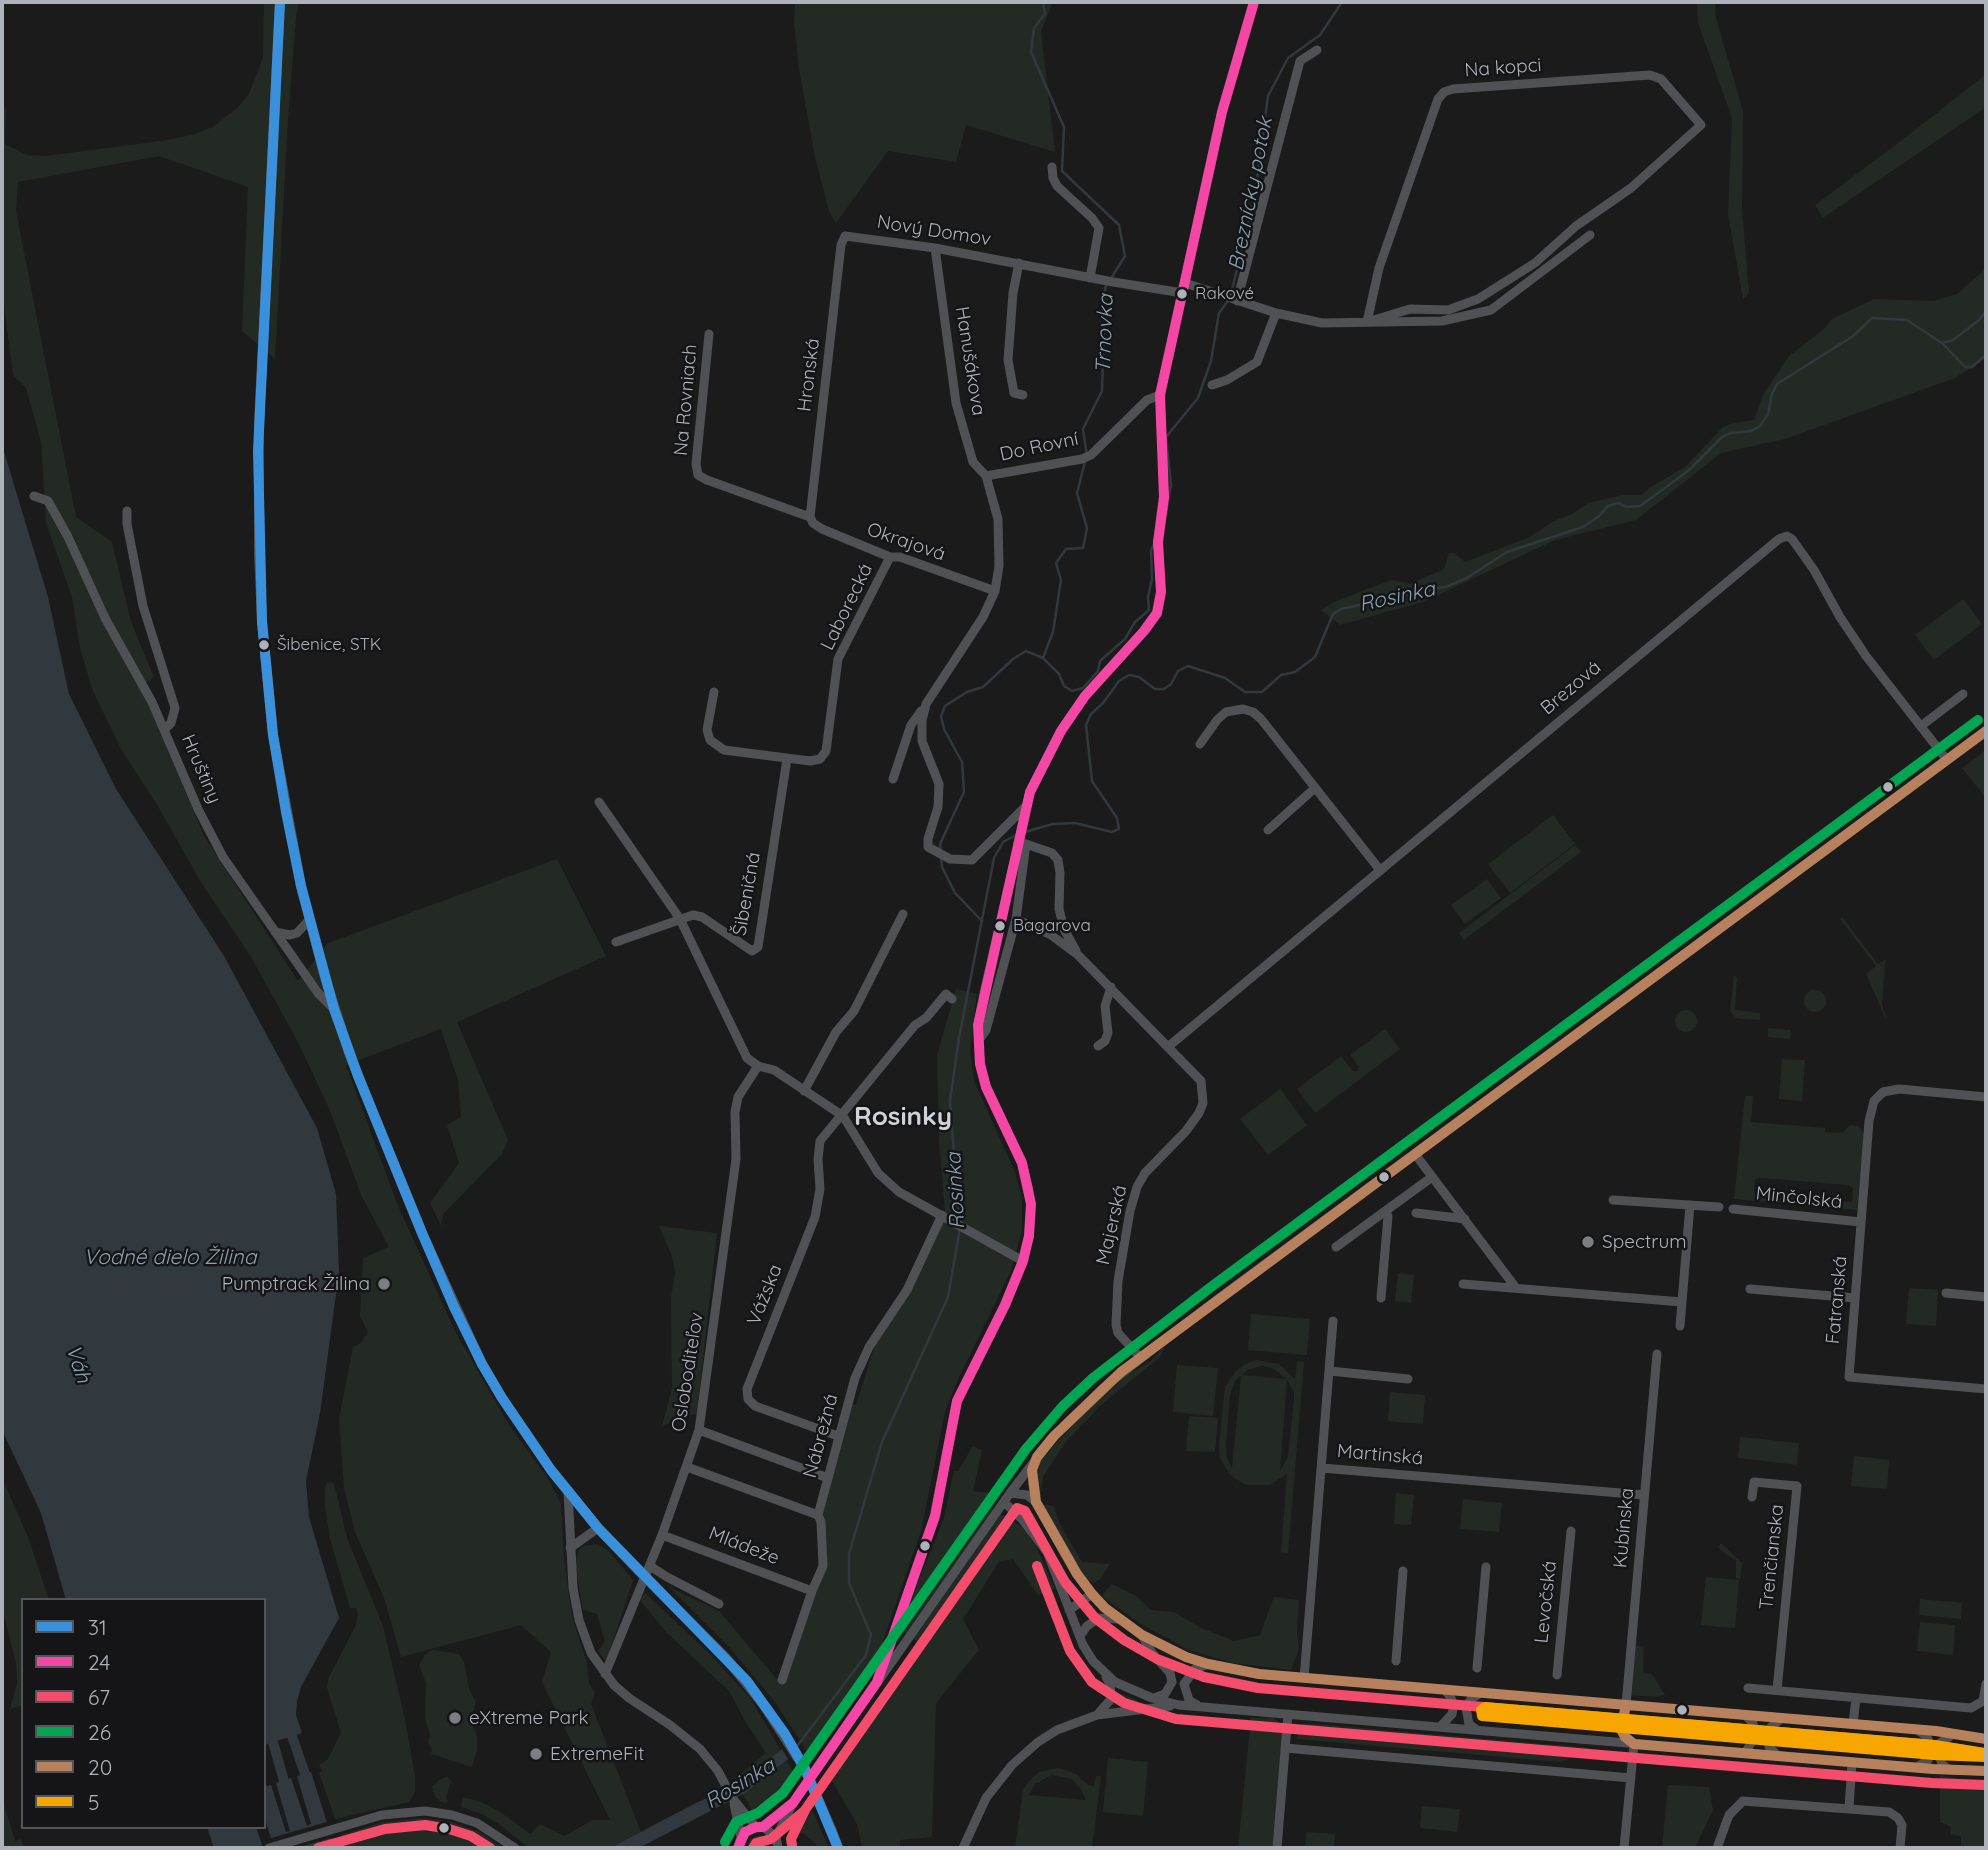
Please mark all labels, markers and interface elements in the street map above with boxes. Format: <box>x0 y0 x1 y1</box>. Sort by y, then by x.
street label: Na kopci <box>1464 54 1542 82</box>
water label: Breznícky potok <box>1224 115 1278 273</box>
street label: Nový Domov <box>875 211 993 251</box>
place label: Rakové <box>1195 284 1254 304</box>
marker: Rakové <box>1175 287 1189 301</box>
water label: Trnovka <box>1091 294 1119 374</box>
street label: Hanušákova <box>950 305 990 417</box>
street label: Hronská <box>793 337 825 413</box>
street label: Na Rovniach <box>670 343 702 457</box>
street label: Do Rovní <box>998 428 1080 466</box>
street label: Okrajová <box>864 518 948 566</box>
street label: Laborecká <box>816 560 878 654</box>
water label: Rosinka <box>1357 577 1437 617</box>
place label: Šibenice, STK <box>277 635 381 655</box>
marker: Šibenice, STK <box>257 638 271 652</box>
street label: Brezová <box>1536 656 1606 720</box>
street label: Hruštiny <box>176 731 226 807</box>
unlabelled marker <box>1881 780 1895 794</box>
street label: Šibeničná <box>728 850 766 938</box>
place label: Bagarova <box>1013 916 1091 936</box>
marker: Bagarova <box>993 919 1007 933</box>
district label: Rosinky <box>854 1101 952 1133</box>
water label: Rosinka <box>941 1152 971 1230</box>
unlabelled marker <box>1377 1170 1391 1184</box>
street label: Minčolská <box>1755 1182 1843 1214</box>
street label: Majerská <box>1092 1183 1132 1267</box>
place label: Spectrum <box>1602 1231 1687 1253</box>
marker: Spectrum <box>1580 1234 1596 1250</box>
water label: Vodné dielo Žilina <box>84 1245 256 1271</box>
street label: Fatranská <box>1822 1255 1852 1345</box>
street label: Vážska <box>743 1261 787 1329</box>
place label: Pumptrack Žilina <box>222 1273 370 1295</box>
marker: Pumptrack Žilina <box>376 1276 392 1292</box>
street label: Osloboditeľov <box>667 1311 709 1433</box>
water label: Váh <box>60 1342 96 1386</box>
street label: Nábrežná <box>799 1391 843 1481</box>
street label: Martinská <box>1336 1440 1424 1470</box>
street label: Kubínska <box>1609 1487 1639 1569</box>
street label: Trenčianska <box>1755 1503 1789 1611</box>
street label: Mládeže <box>706 1522 782 1570</box>
unlabelled marker <box>918 1539 932 1553</box>
street label: Levočská <box>1530 1560 1562 1644</box>
legend <box>21 1598 266 1829</box>
text: 31 <box>88 1614 107 1640</box>
text: 24 <box>88 1649 110 1675</box>
text: 67 <box>88 1684 110 1710</box>
unlabelled marker <box>1675 1703 1689 1717</box>
place label: eXtreme Park <box>469 1707 589 1729</box>
marker: eXtreme Park <box>447 1710 463 1726</box>
text: 26 <box>88 1719 111 1745</box>
place label: ExtremeFit <box>550 1743 644 1765</box>
marker: ExtremeFit <box>528 1746 544 1762</box>
water label: Rosinka <box>701 1753 779 1815</box>
text: 20 <box>88 1754 112 1780</box>
text: 5 <box>88 1789 99 1815</box>
unlabelled marker <box>437 1821 451 1835</box>

